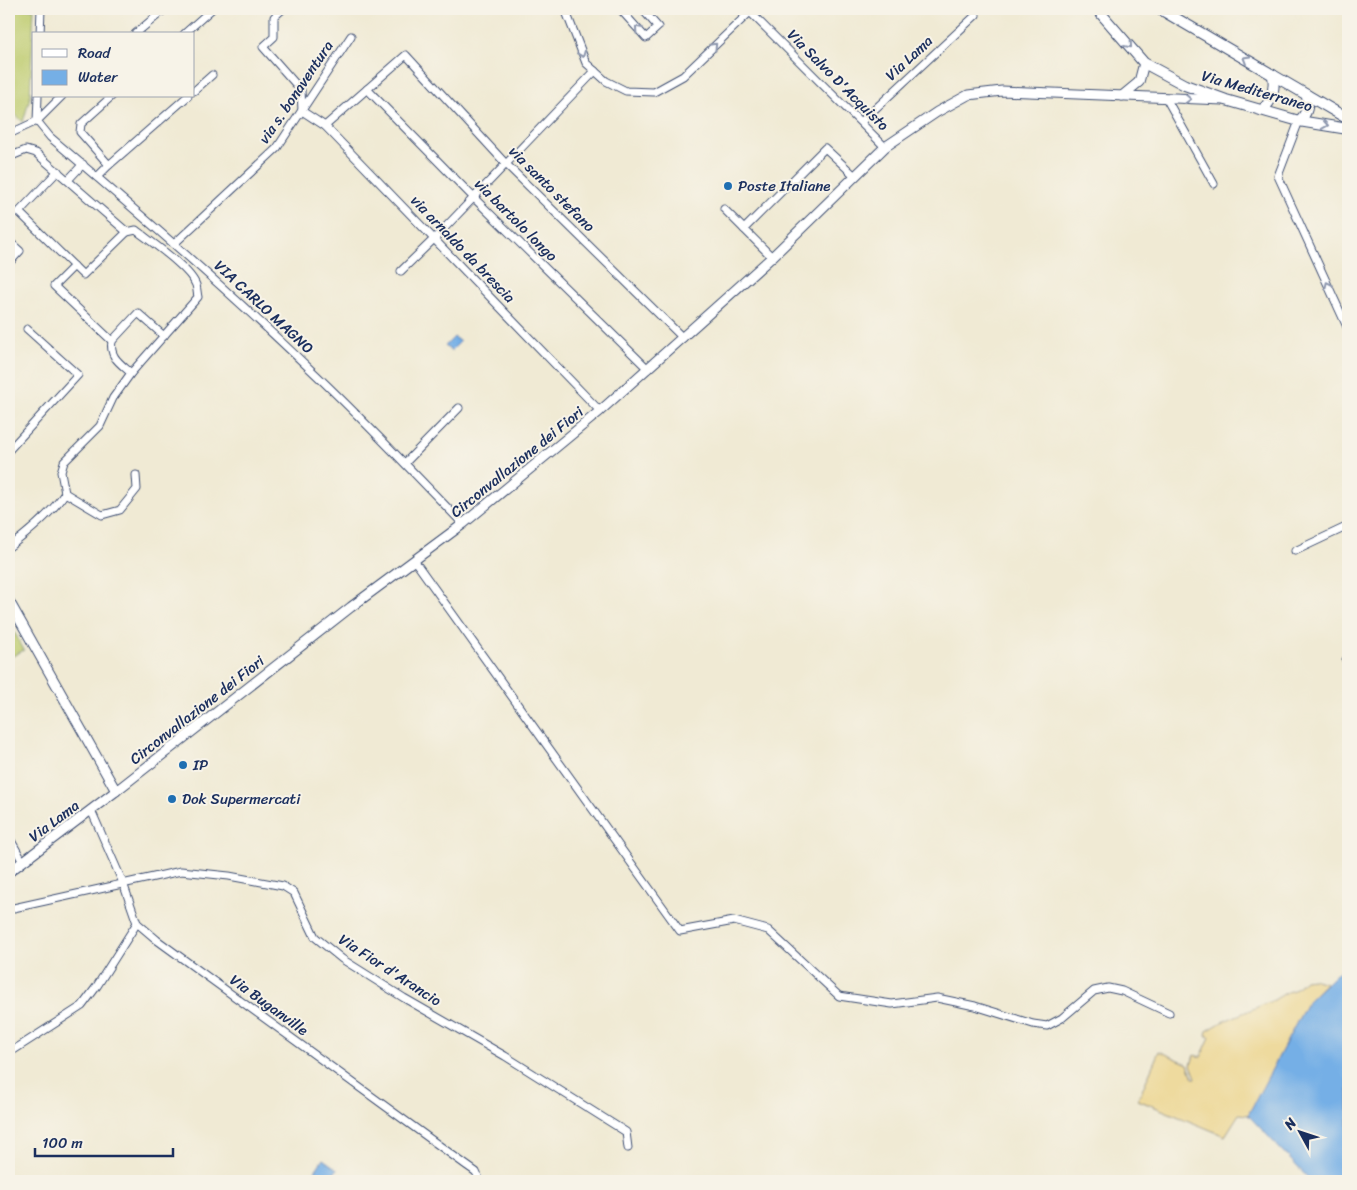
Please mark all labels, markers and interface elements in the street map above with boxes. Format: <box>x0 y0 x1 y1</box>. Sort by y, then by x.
street label: Via Salvo D'Acquisto <box>781 23 896 138</box>
one-way arrow <box>635 26 644 35</box>
street label: Via Lama <box>879 28 939 87</box>
legend <box>32 32 195 98</box>
street label: via s. bonaventura <box>252 35 341 149</box>
text: Road <box>78 40 111 66</box>
one-way arrow <box>1123 40 1132 49</box>
one-way arrow <box>708 43 717 52</box>
one-way arrow <box>576 49 586 58</box>
one-way arrow <box>1242 55 1251 65</box>
street label: Via Mediterraneo <box>1199 63 1316 119</box>
text: Water <box>78 64 118 90</box>
one-way arrow <box>1184 93 1192 104</box>
one-way arrow <box>1320 119 1329 129</box>
street label: via santo stefano <box>503 140 602 239</box>
street label: via bartolo longo <box>468 172 564 268</box>
place label: Poste Italiane <box>738 173 831 199</box>
marker: Poste Italiane <box>722 180 734 192</box>
street label: via arnaldo da brescia <box>404 189 522 310</box>
street label: VIA CARLO MAGNO <box>208 253 320 361</box>
one-way arrow <box>1323 281 1334 290</box>
street label: Circonvallazione dei Fiori <box>444 399 590 524</box>
street label: Circonvallazione dei Fiori <box>124 648 271 771</box>
place label: IP <box>192 752 208 778</box>
marker: IP <box>177 759 189 771</box>
place label: Dok Supermercati <box>182 786 301 812</box>
street label: Via Lama <box>23 793 85 849</box>
marker: Dok Supermercati <box>166 793 178 805</box>
street label: Via Fior d'Arancio <box>333 927 447 1014</box>
street label: Via Buganville <box>224 967 314 1043</box>
north arrow <box>1274 1108 1324 1158</box>
text: N <box>1277 1112 1303 1136</box>
scale bar <box>35 1125 172 1157</box>
text: 100 m <box>42 1130 83 1156</box>

